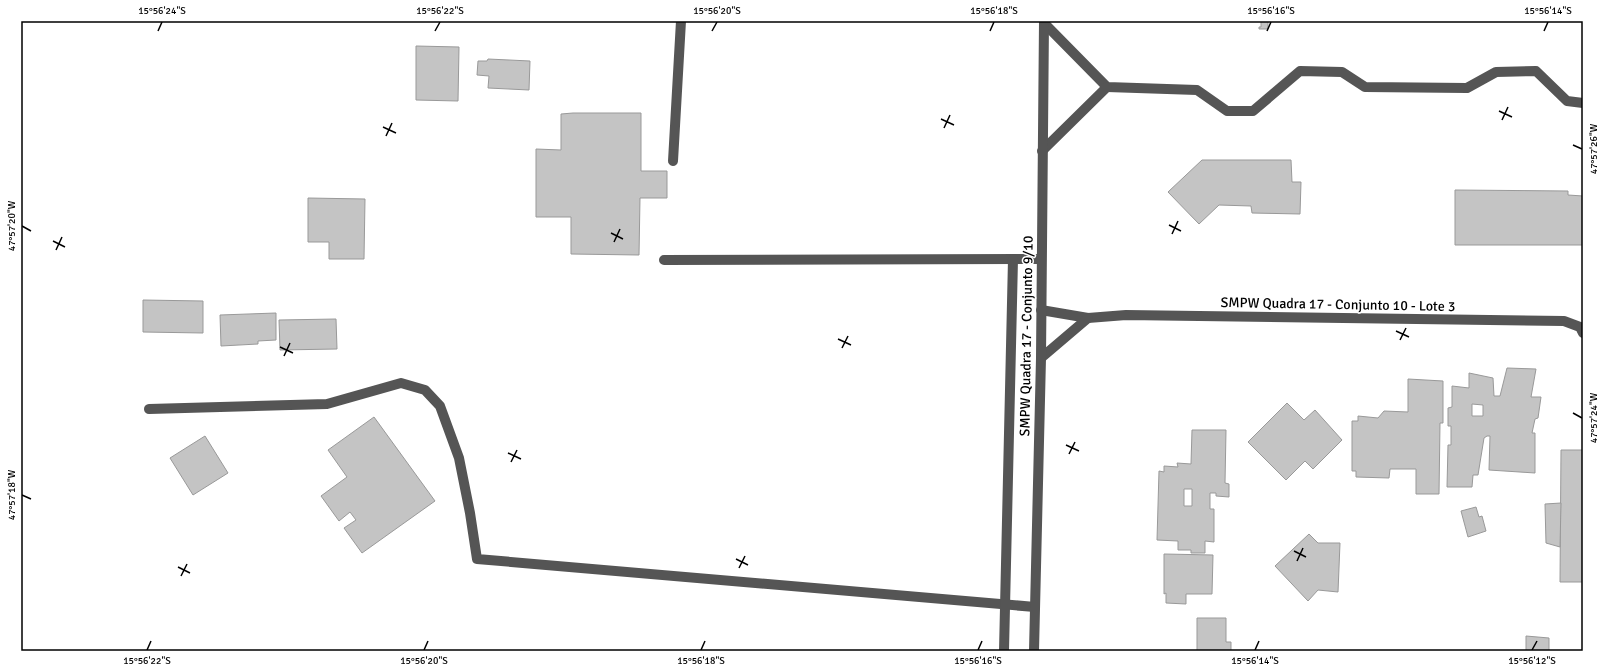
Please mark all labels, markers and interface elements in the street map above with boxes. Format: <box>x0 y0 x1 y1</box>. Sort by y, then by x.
text: 15°56'24"S <box>138 5 186 17</box>
text: 15°56'22"S <box>416 5 464 17</box>
text: 15°56'20"S <box>693 5 741 17</box>
text: 15°56'18"S <box>970 5 1018 17</box>
text: 15°56'16"S <box>1247 5 1295 17</box>
text: 15°56'14"S <box>1524 5 1572 17</box>
text: 47°57'26"W <box>1588 123 1600 174</box>
text: 47°57'20"W <box>6 200 18 251</box>
street label: SMPW Quadra 17 - Conjunto 9/10 <box>1016 236 1037 436</box>
street label: SMPW Quadra 17 - Conjunto 10 - Lote 3 <box>1220 294 1456 315</box>
text: 47°57'24"W <box>1588 392 1600 443</box>
text: 47°57'18"W <box>6 469 18 520</box>
text: 15°56'22"S <box>123 655 171 667</box>
text: 15°56'20"S <box>400 655 448 667</box>
text: 15°56'18"S <box>677 655 725 667</box>
text: 15°56'16"S <box>954 655 1002 667</box>
text: 15°56'14"S <box>1231 655 1279 667</box>
text: 15°56'12"S <box>1508 655 1556 667</box>

